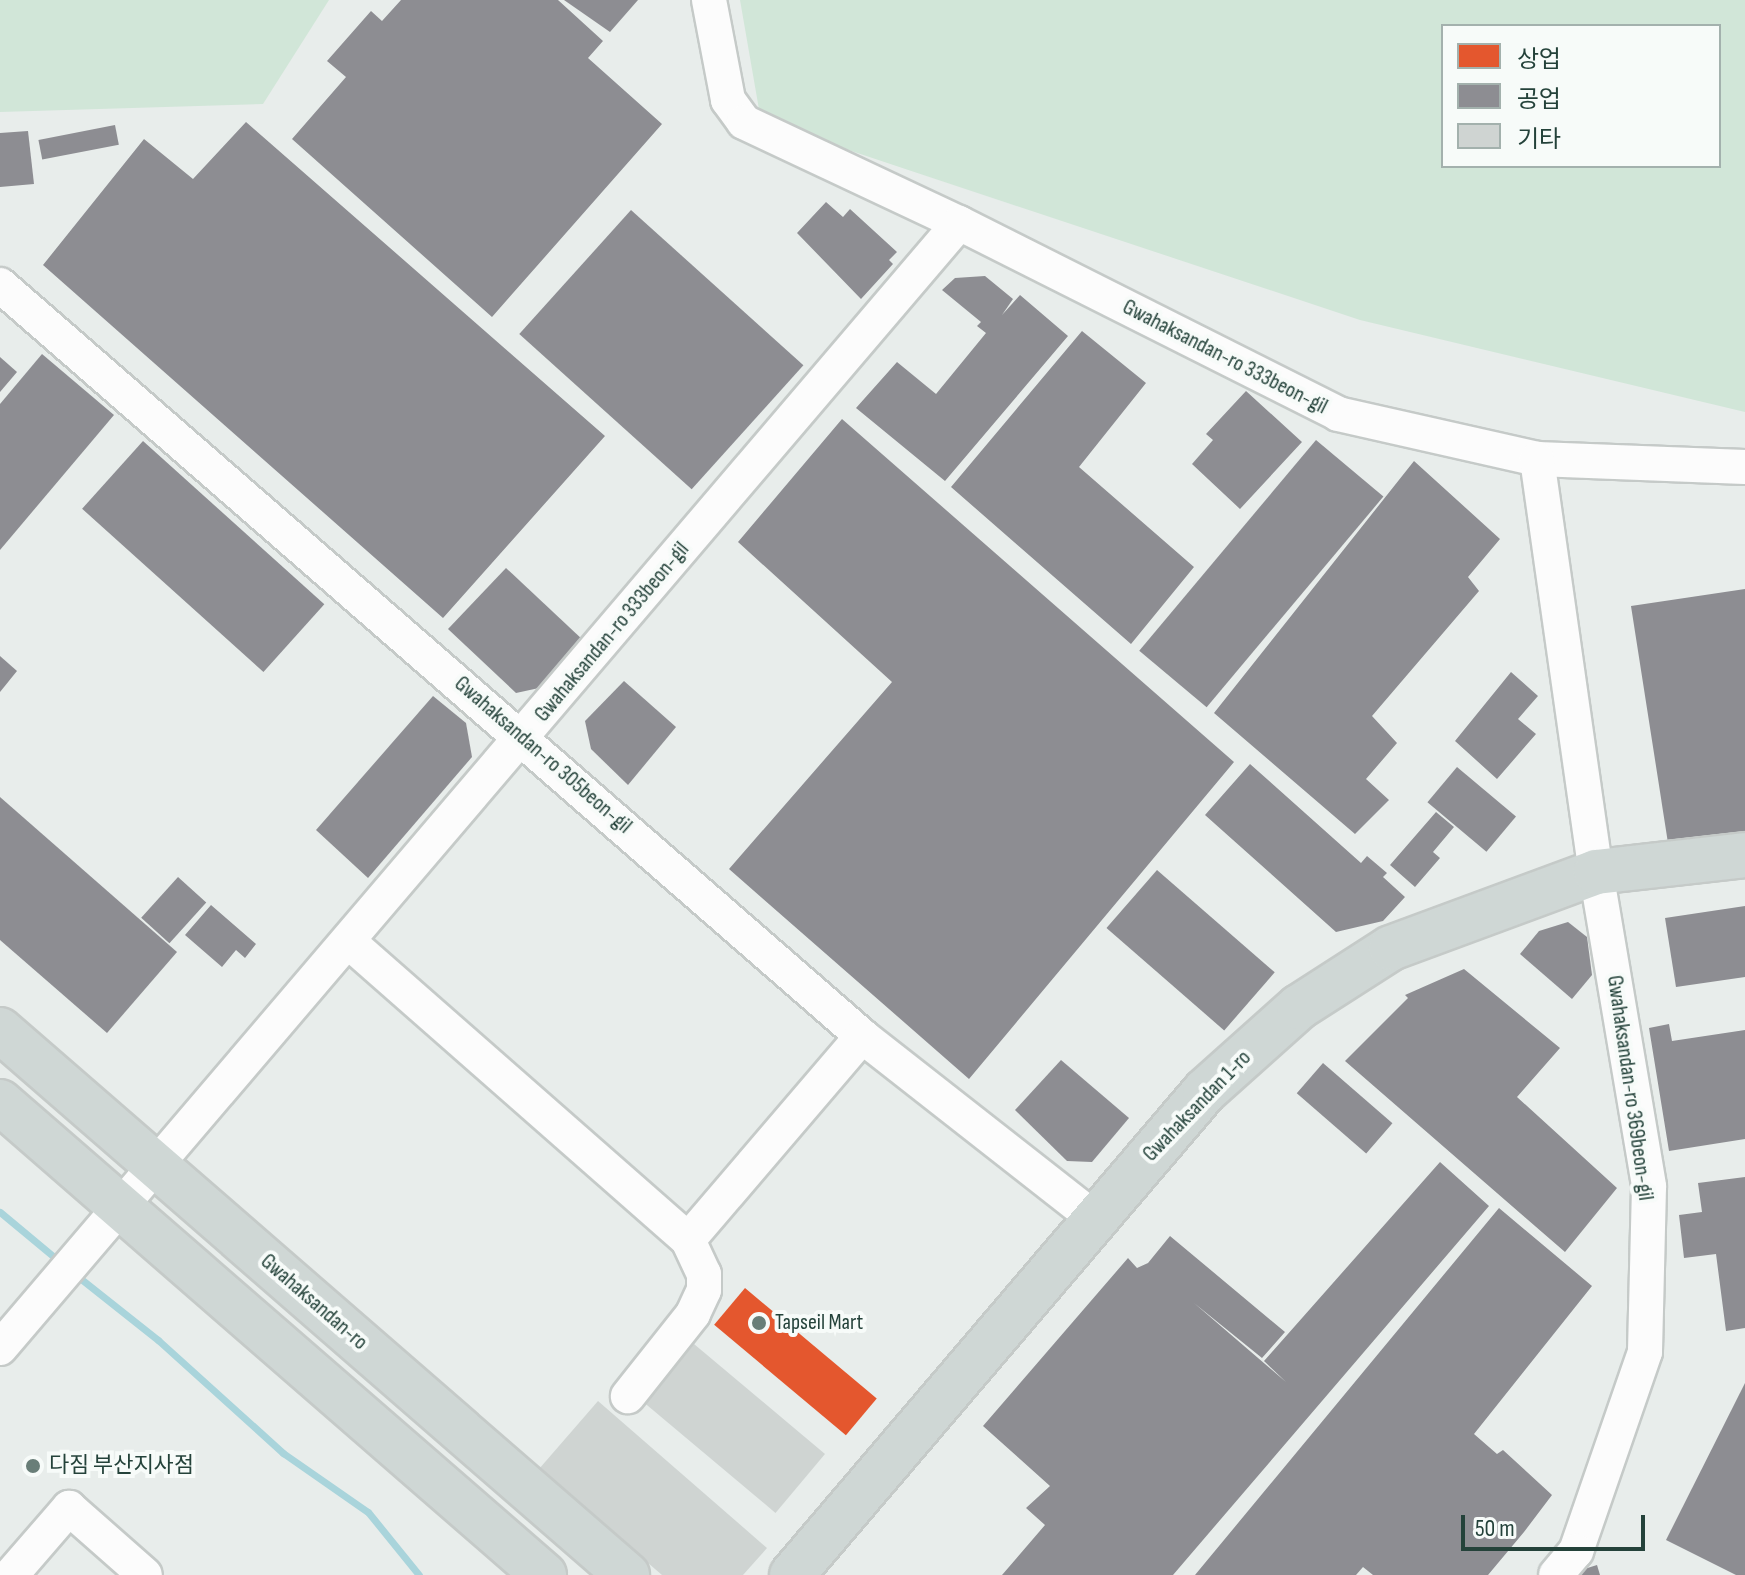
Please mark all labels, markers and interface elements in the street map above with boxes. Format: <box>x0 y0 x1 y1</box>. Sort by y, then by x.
legend <box>1441 24 1721 168</box>
text: 상업 <box>1517 45 1561 74</box>
text: 공업 <box>1517 85 1561 114</box>
text: 기타 <box>1517 125 1561 154</box>
street label: Gwahaksandan-ro 333beon-gil <box>1118 294 1332 420</box>
street label: Gwahaksandan-ro 333beon-gil <box>529 537 695 727</box>
street label: Gwahaksandan-ro 305beon-gil <box>449 671 637 839</box>
street label: Gwahaksandan-ro 369beon-gil <box>1601 974 1659 1202</box>
street label: Gwahaksandan 1-ro <box>1137 1045 1257 1167</box>
street label: Gwahaksandan-ro <box>255 1248 373 1356</box>
place label: Tapseil Mart <box>775 1310 863 1336</box>
marker: Tapseil Mart <box>750 1314 768 1332</box>
place label: 다짐 부산지사점 <box>49 1453 194 1479</box>
marker: 다짐 부산지사점 <box>24 1457 42 1475</box>
scale bar <box>1465 1499 1649 1549</box>
text: 50 m <box>1475 1514 1515 1543</box>

